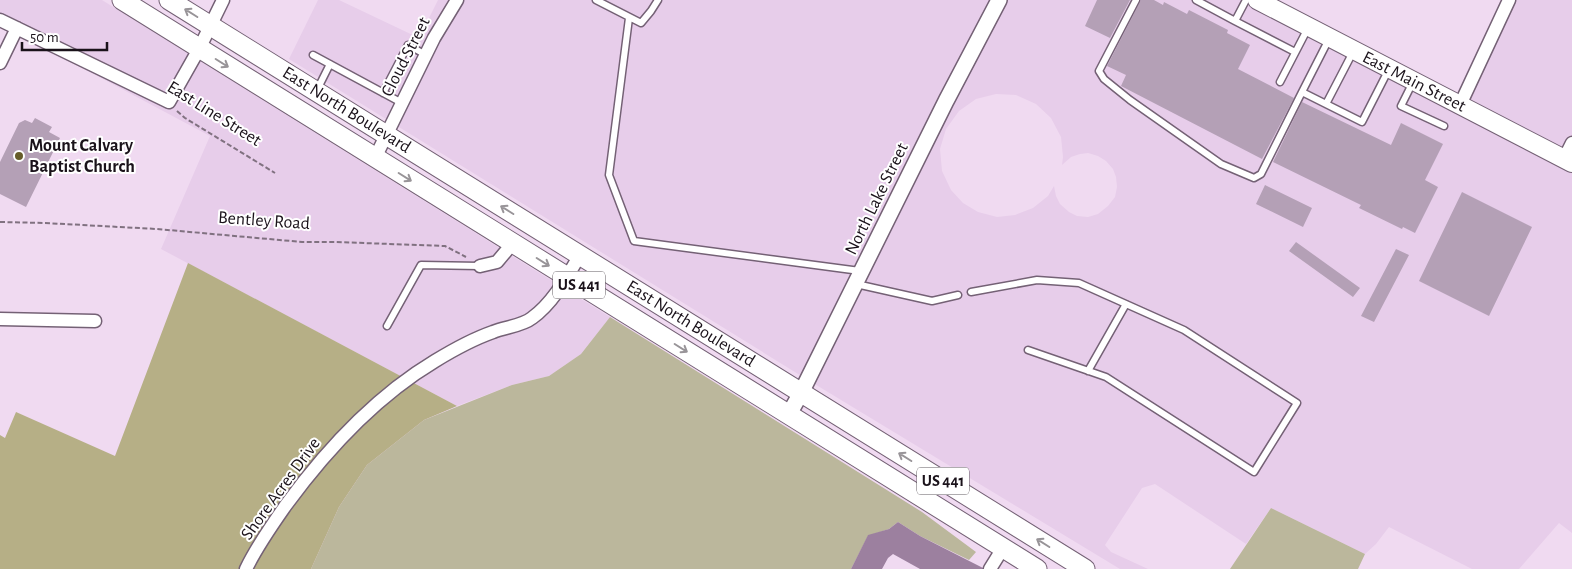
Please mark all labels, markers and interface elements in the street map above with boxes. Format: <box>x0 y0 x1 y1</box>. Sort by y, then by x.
one-way arrow <box>184 8 198 18</box>
street label: Cloud Street <box>378 14 434 100</box>
scale bar <box>22 20 108 52</box>
text: 50 m <box>30 30 59 45</box>
street label: East Main Street <box>1359 48 1469 116</box>
one-way arrow <box>215 59 229 69</box>
street label: East North Boulevard <box>279 64 414 157</box>
street label: East Line Street <box>164 78 264 150</box>
place label: Mount Calvary Baptist Church <box>29 137 135 176</box>
street label: North Lake Street <box>842 140 912 258</box>
marker: Mount Calvary Baptist Church <box>13 150 25 162</box>
one-way arrow <box>397 172 411 182</box>
one-way arrow <box>500 204 514 215</box>
street label: Bentley Road <box>217 209 311 233</box>
one-way arrow <box>535 258 549 268</box>
road number: US 441 <box>553 272 605 298</box>
street label: East North Boulevard <box>623 277 758 371</box>
one-way arrow <box>674 342 688 353</box>
street label: Shore Acres Drive <box>238 435 324 543</box>
one-way arrow <box>899 452 913 462</box>
road number: US 441 <box>917 468 969 494</box>
one-way arrow <box>1037 538 1051 548</box>

